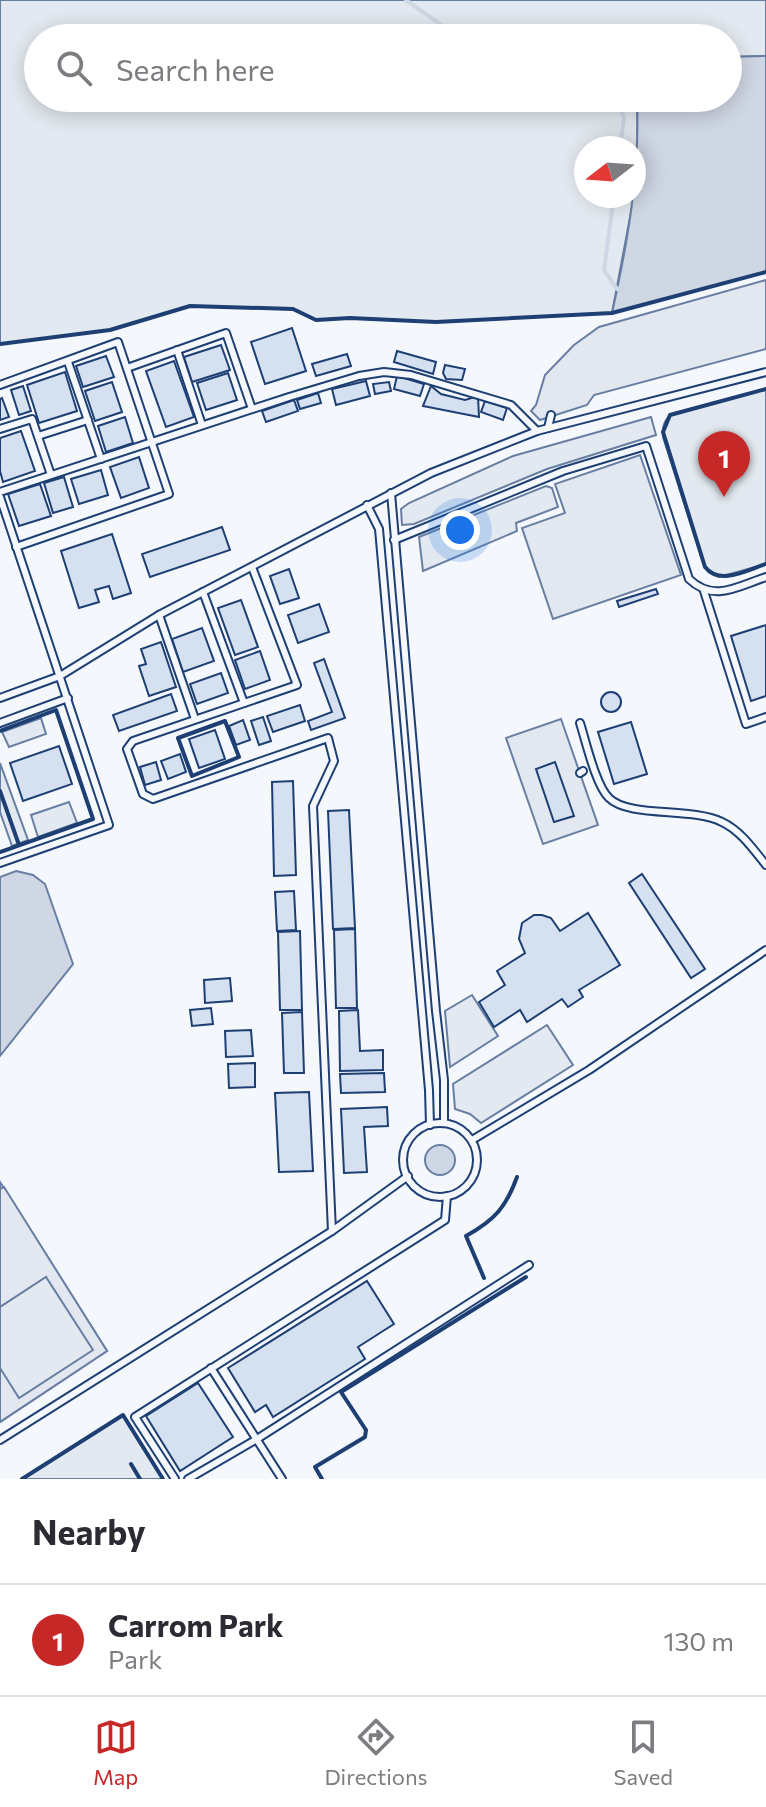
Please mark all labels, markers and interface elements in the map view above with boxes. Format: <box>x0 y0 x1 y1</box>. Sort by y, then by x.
search box <box>24 24 742 112</box>
icon: search <box>52 46 96 90</box>
text: Search here <box>116 50 275 87</box>
north arrow <box>574 136 646 208</box>
pin: 1 <box>698 431 750 497</box>
your location <box>440 510 480 550</box>
text: Nearby <box>32 1510 146 1552</box>
text: Carrom Park <box>108 1606 283 1643</box>
text: 1 <box>52 1625 64 1656</box>
text: 130 m <box>663 1625 734 1656</box>
text: Park <box>108 1643 162 1674</box>
tab: Map <box>93 1715 138 1790</box>
tab: Directions <box>324 1715 428 1790</box>
tab: Saved <box>614 1715 673 1790</box>

